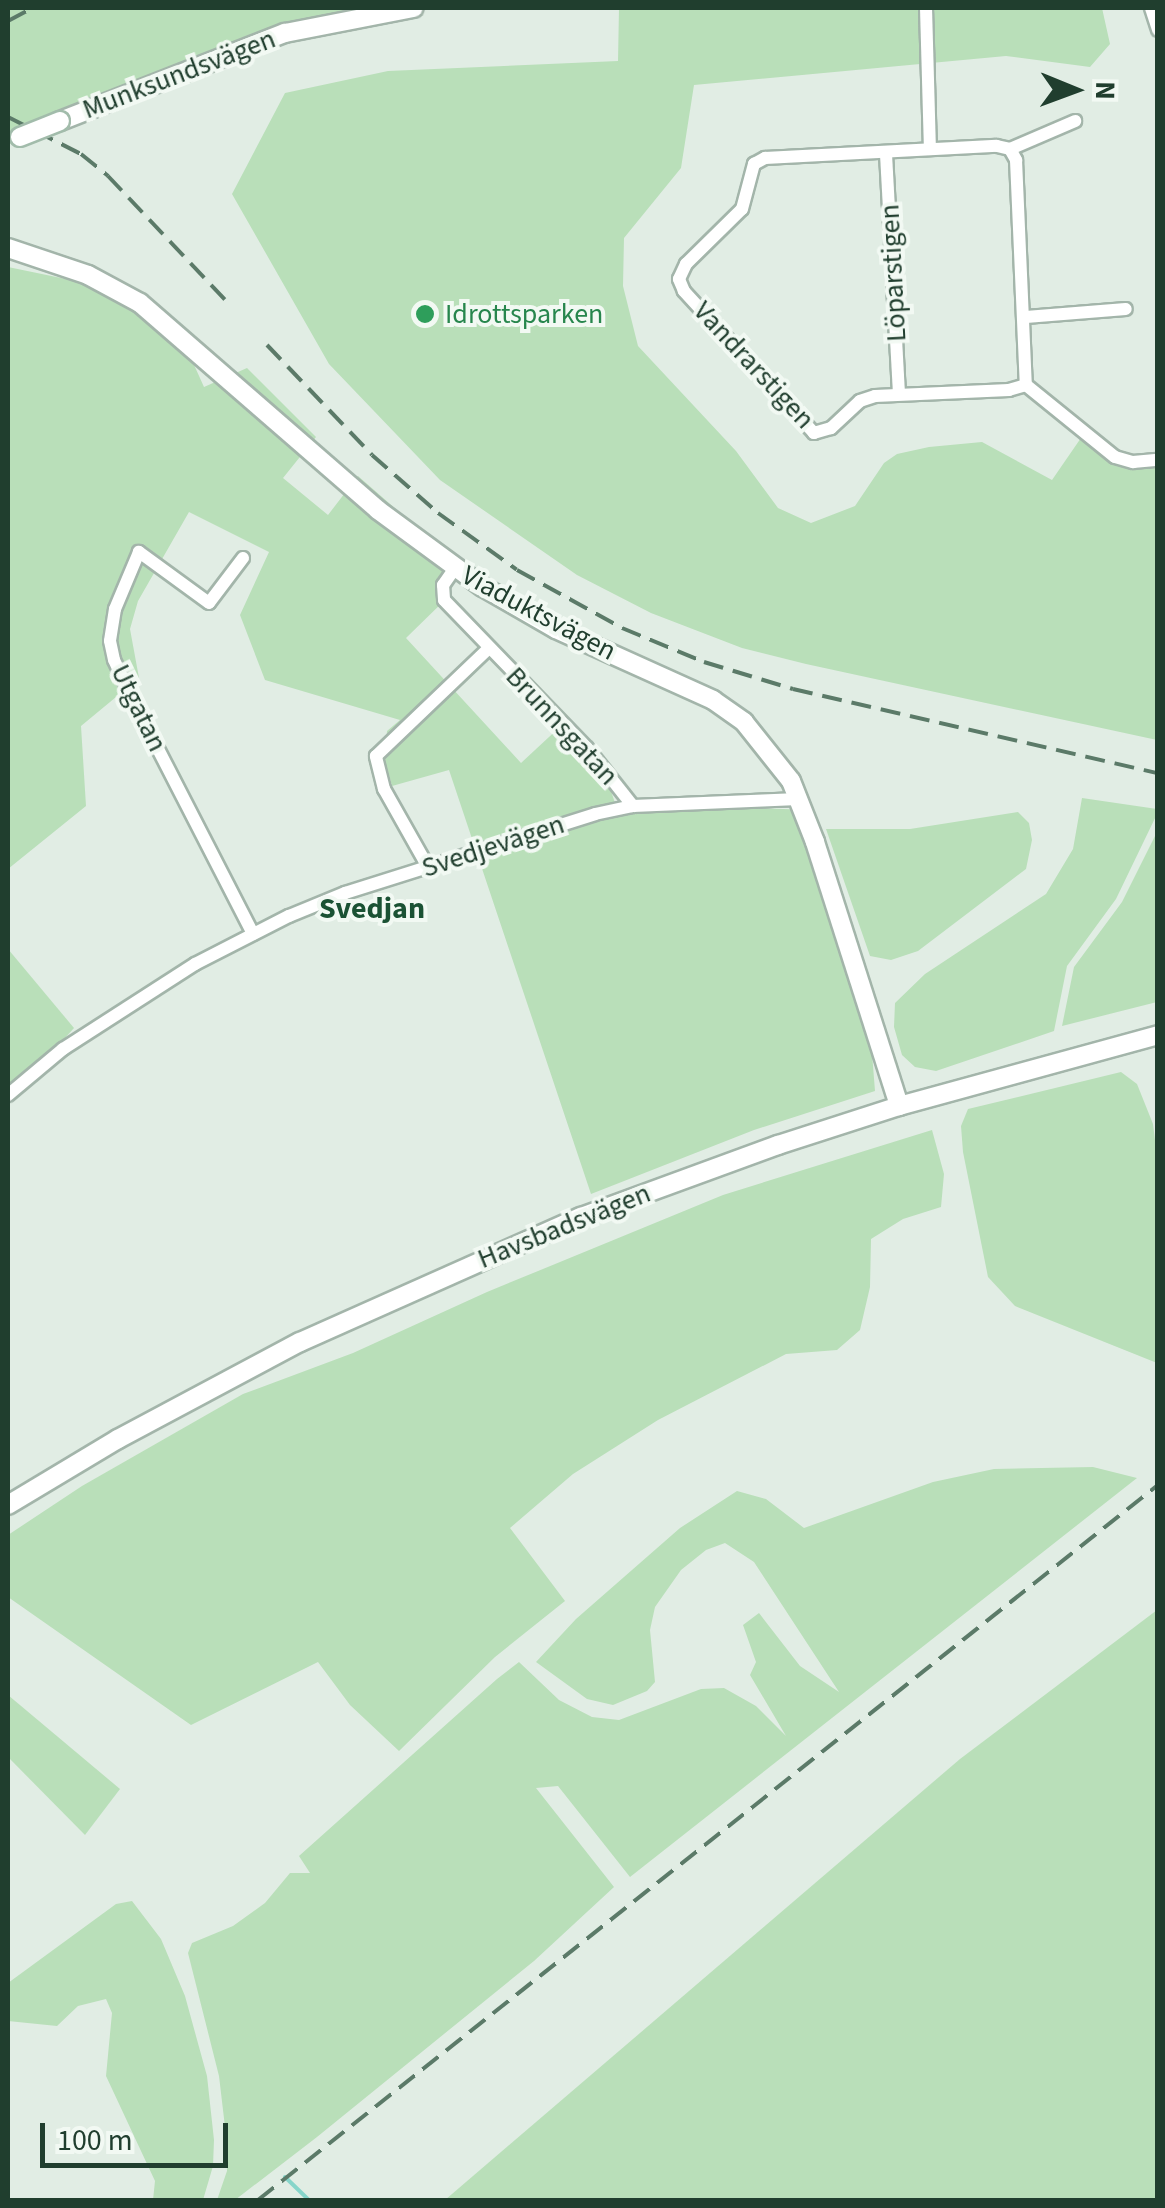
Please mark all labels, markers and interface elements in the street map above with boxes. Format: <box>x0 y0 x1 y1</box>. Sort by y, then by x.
street label: Munksundsvägen <box>78 22 280 126</box>
north arrow <box>1025 40 1125 140</box>
text: N <box>1085 81 1125 100</box>
street label: Löparstigen <box>873 203 913 343</box>
street label: Vandrarstigen <box>686 294 822 436</box>
place label: Idrottsparken <box>445 297 603 331</box>
marker: Idrottsparken <box>414 303 436 325</box>
street label: Viaduktsvägen <box>456 558 622 668</box>
street label: Utgatan <box>104 659 174 757</box>
street label: Brunnsgatan <box>499 660 625 792</box>
street label: Svedjevägen <box>417 807 569 885</box>
district label: Svedjan <box>319 891 425 927</box>
street label: Havsbadsvägen <box>473 1176 655 1276</box>
scale bar <box>45 2103 232 2165</box>
text: 100 m <box>57 2119 133 2162</box>

